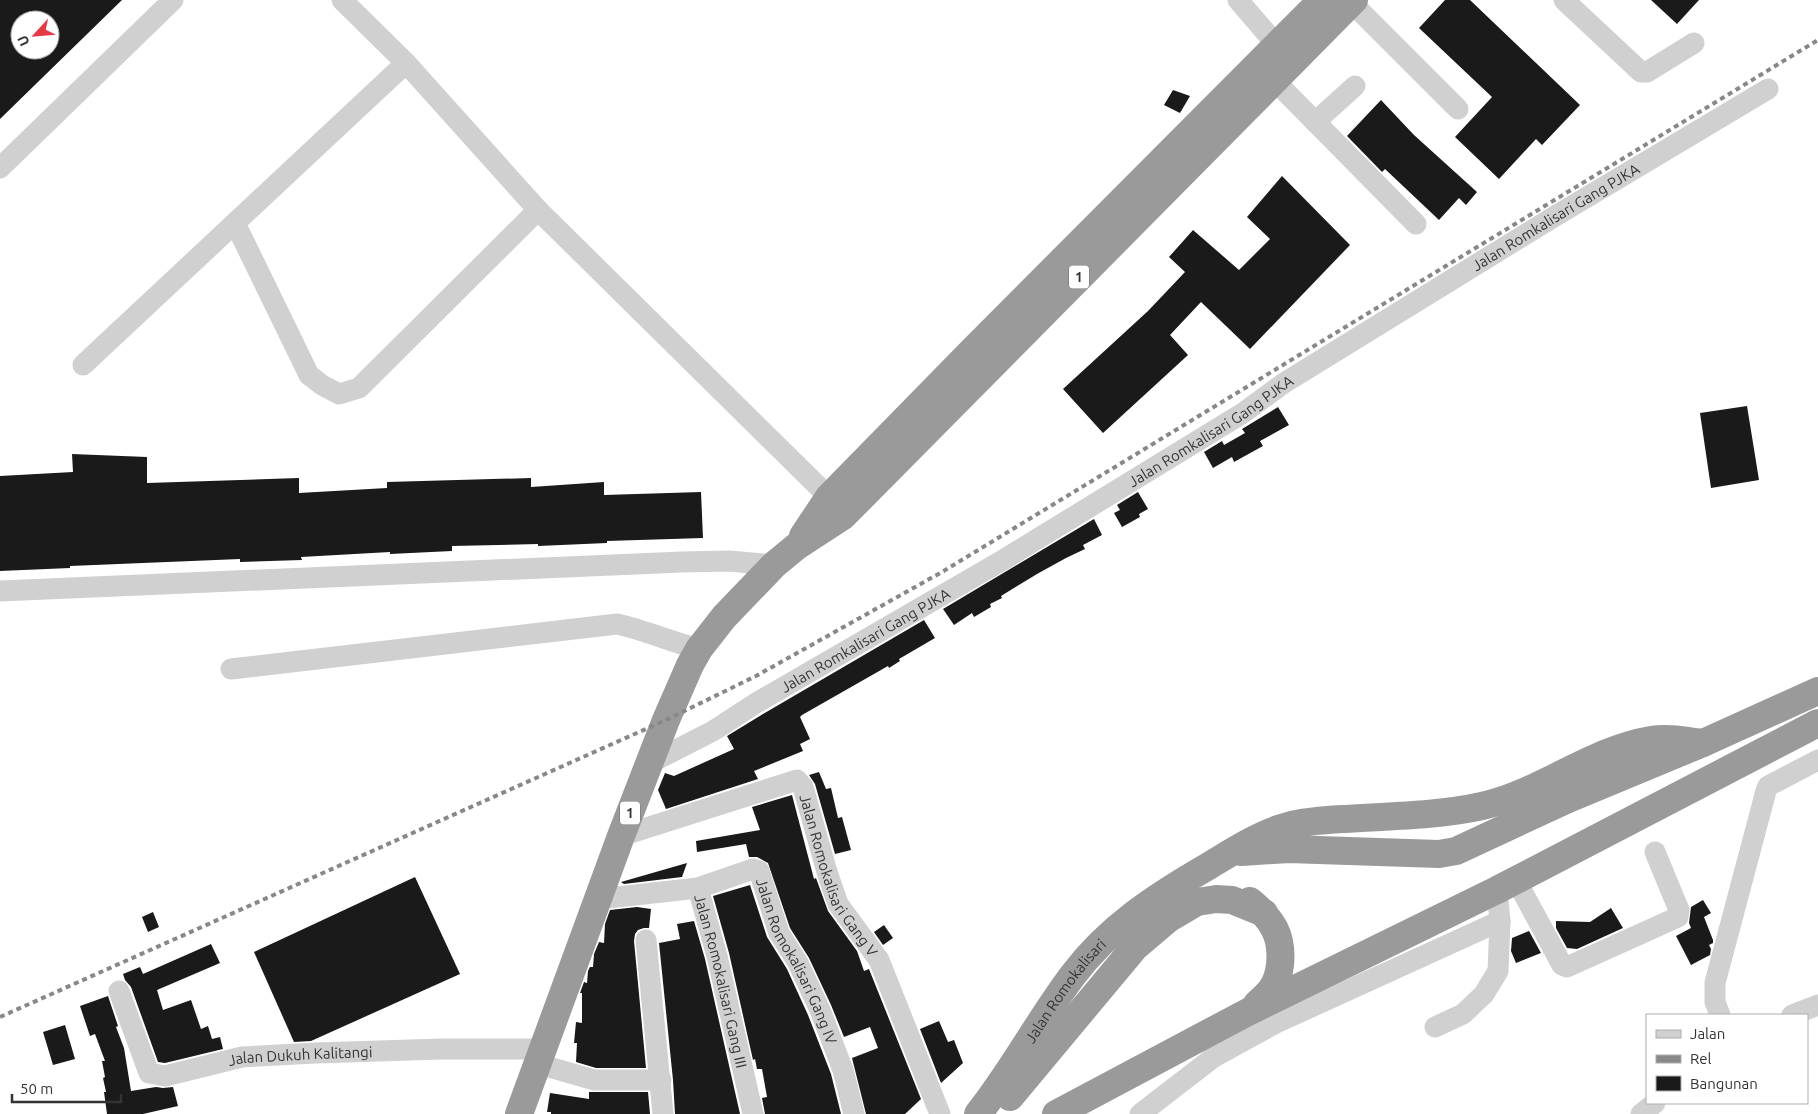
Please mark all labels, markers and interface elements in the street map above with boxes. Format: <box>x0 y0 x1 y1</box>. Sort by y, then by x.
north arrow <box>10 10 60 60</box>
text: U <box>14 33 33 49</box>
street label: Jalan Romkalisari Gang PJKA <box>1469 159 1642 274</box>
road number: 1 <box>1069 266 1089 288</box>
street label: Jalan Romkalisari Gang PJKA <box>1125 371 1296 490</box>
street label: Jalan Romkalisari Gang PJKA <box>777 584 953 695</box>
street label: Jalan Romokalisari Gang V <box>797 792 882 960</box>
road number: 1 <box>620 801 640 824</box>
street label: Jalan Romokalisari Gang IV <box>753 876 841 1047</box>
street label: Jalan Romokalisari Gang III <box>692 892 751 1070</box>
street label: Jalan Romokalisari <box>1021 935 1109 1046</box>
legend <box>1646 1014 1808 1104</box>
text: Jalan <box>1690 1025 1725 1042</box>
street label: Jalan Dukuh Kalitangi <box>226 1043 373 1069</box>
text: Rel <box>1690 1050 1712 1067</box>
scale bar <box>12 1072 121 1104</box>
text: Bangunan <box>1690 1075 1758 1092</box>
text: 50 m <box>20 1080 53 1097</box>

